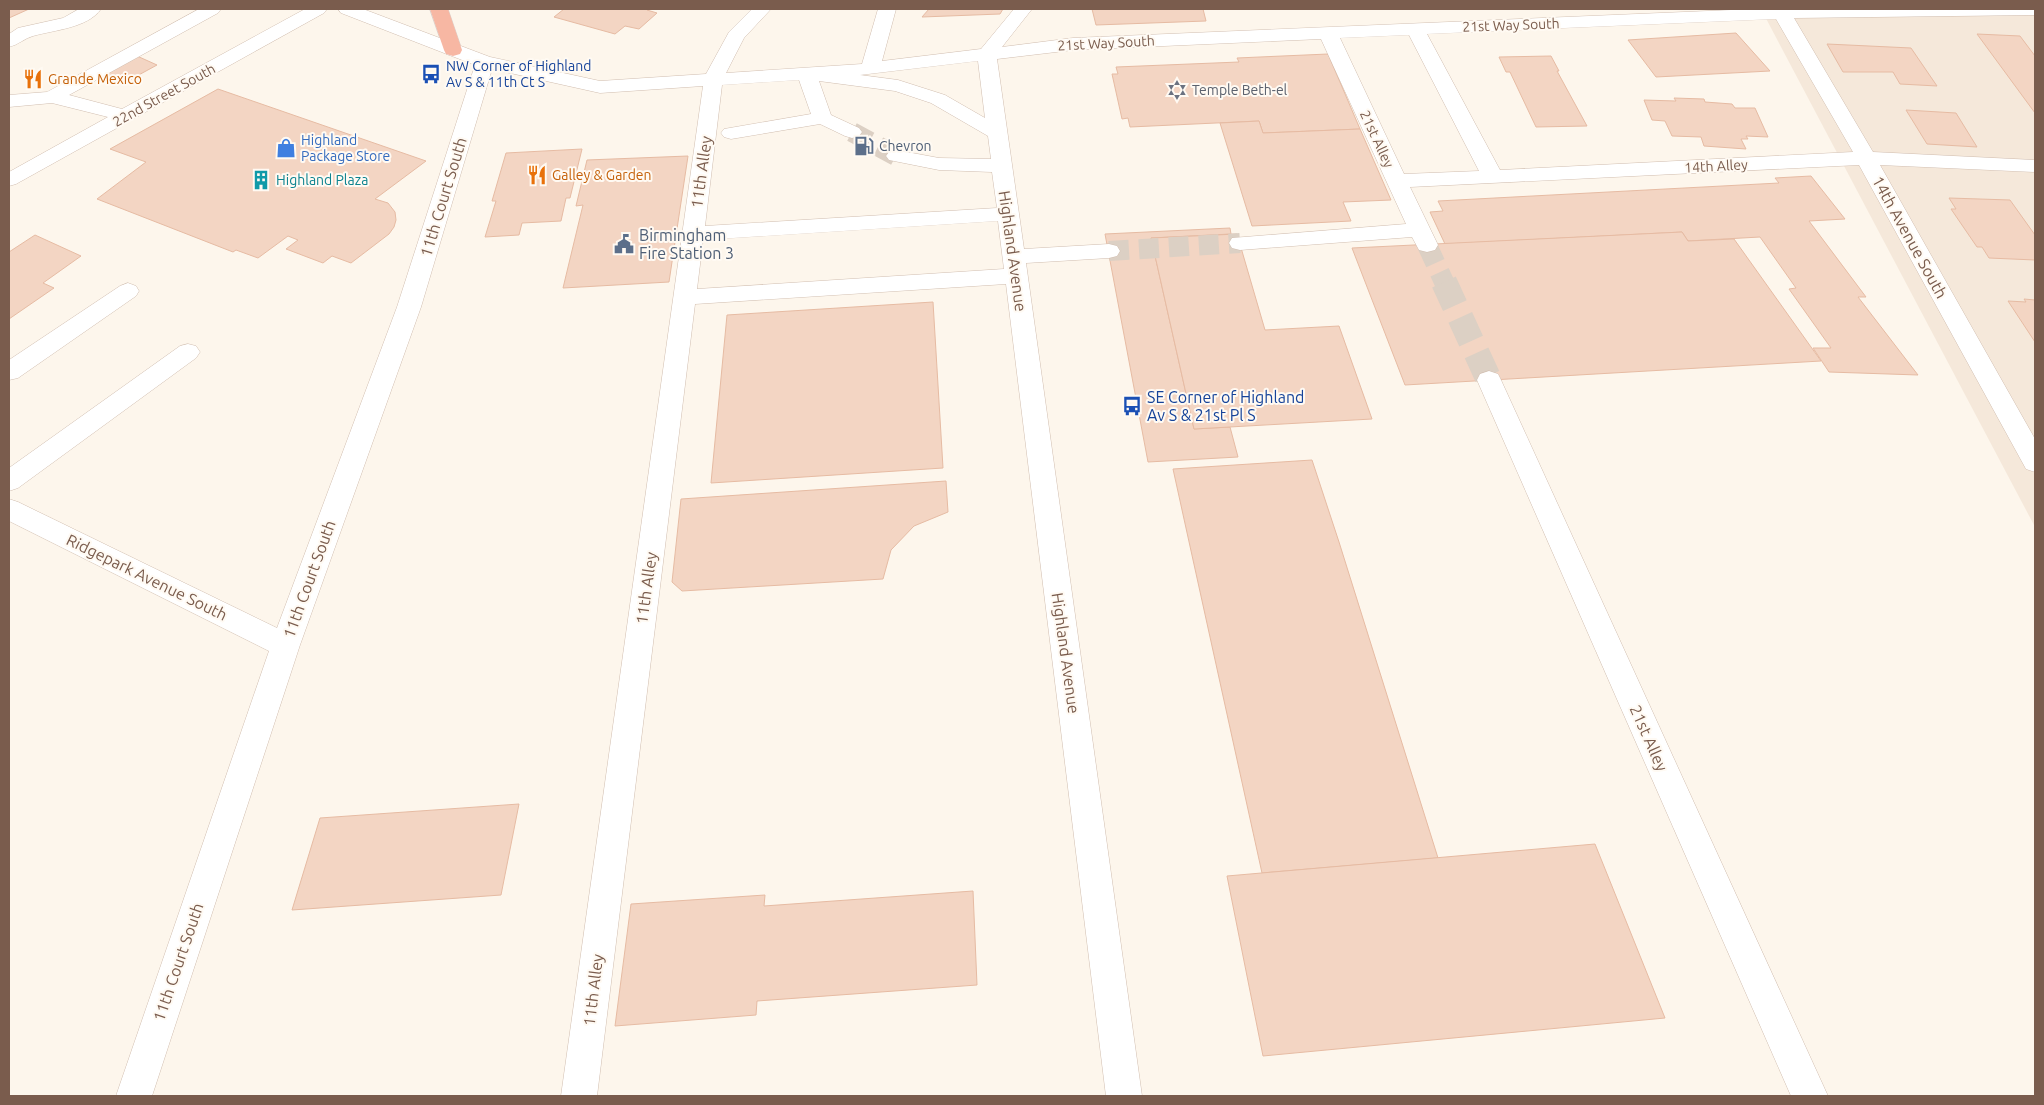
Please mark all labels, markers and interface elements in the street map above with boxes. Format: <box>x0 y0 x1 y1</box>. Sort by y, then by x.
street label: 21st Way South <box>1462 15 1560 35</box>
street label: 21st Way South <box>1057 32 1155 54</box>
place label: NW Corner of Highland Av S & 11th Ct S <box>446 58 591 90</box>
street label: 22nd Street South <box>110 60 218 130</box>
bus stop icon: NW Corner of Highland Av S & 11th Ct S <box>420 63 442 85</box>
restaurant icon: Grande Mexico <box>22 68 44 90</box>
place label: Grande Mexico <box>48 71 142 87</box>
synagogue icon: Temple Beth-el <box>1166 79 1188 101</box>
place label: Temple Beth-el <box>1192 82 1288 98</box>
street label: 21st Alley <box>1357 108 1397 170</box>
place label: Highland Package Store <box>301 132 390 164</box>
street label: 11th Court South <box>416 135 470 259</box>
street label: 11th Alley <box>687 135 715 209</box>
fuel station icon: Chevron <box>853 135 875 157</box>
shop icon: Highland Package Store <box>275 137 297 159</box>
place label: Chevron <box>879 138 932 154</box>
street label: 14th Alley <box>1684 156 1748 176</box>
restaurant icon: Galley & Garden <box>526 164 548 186</box>
place label: Galley & Garden <box>552 167 652 183</box>
building icon: Highland Plaza <box>250 169 272 191</box>
place label: Highland Plaza <box>276 172 368 188</box>
street label: 14th Avenue South <box>1869 173 1951 301</box>
street label: Highland Avenue <box>996 189 1030 313</box>
place label: Birmingham Fire Station 3 <box>639 226 734 262</box>
public building icon: Birmingham Fire Station 3 <box>613 233 635 255</box>
place label: SE Corner of Highland Av S & 21st Pl S <box>1147 388 1304 424</box>
bus stop icon: SE Corner of Highland Av S & 21st Pl S <box>1121 395 1143 417</box>
street label: 11th Court South <box>279 518 339 640</box>
street label: Ridgepark Avenue South <box>64 530 230 624</box>
street label: 11th Alley <box>632 551 660 625</box>
street label: Highland Avenue <box>1049 591 1083 715</box>
street label: 21st Alley <box>1626 702 1672 774</box>
street label: 11th Court South <box>149 901 207 1023</box>
street label: 11th Alley <box>580 953 606 1027</box>

